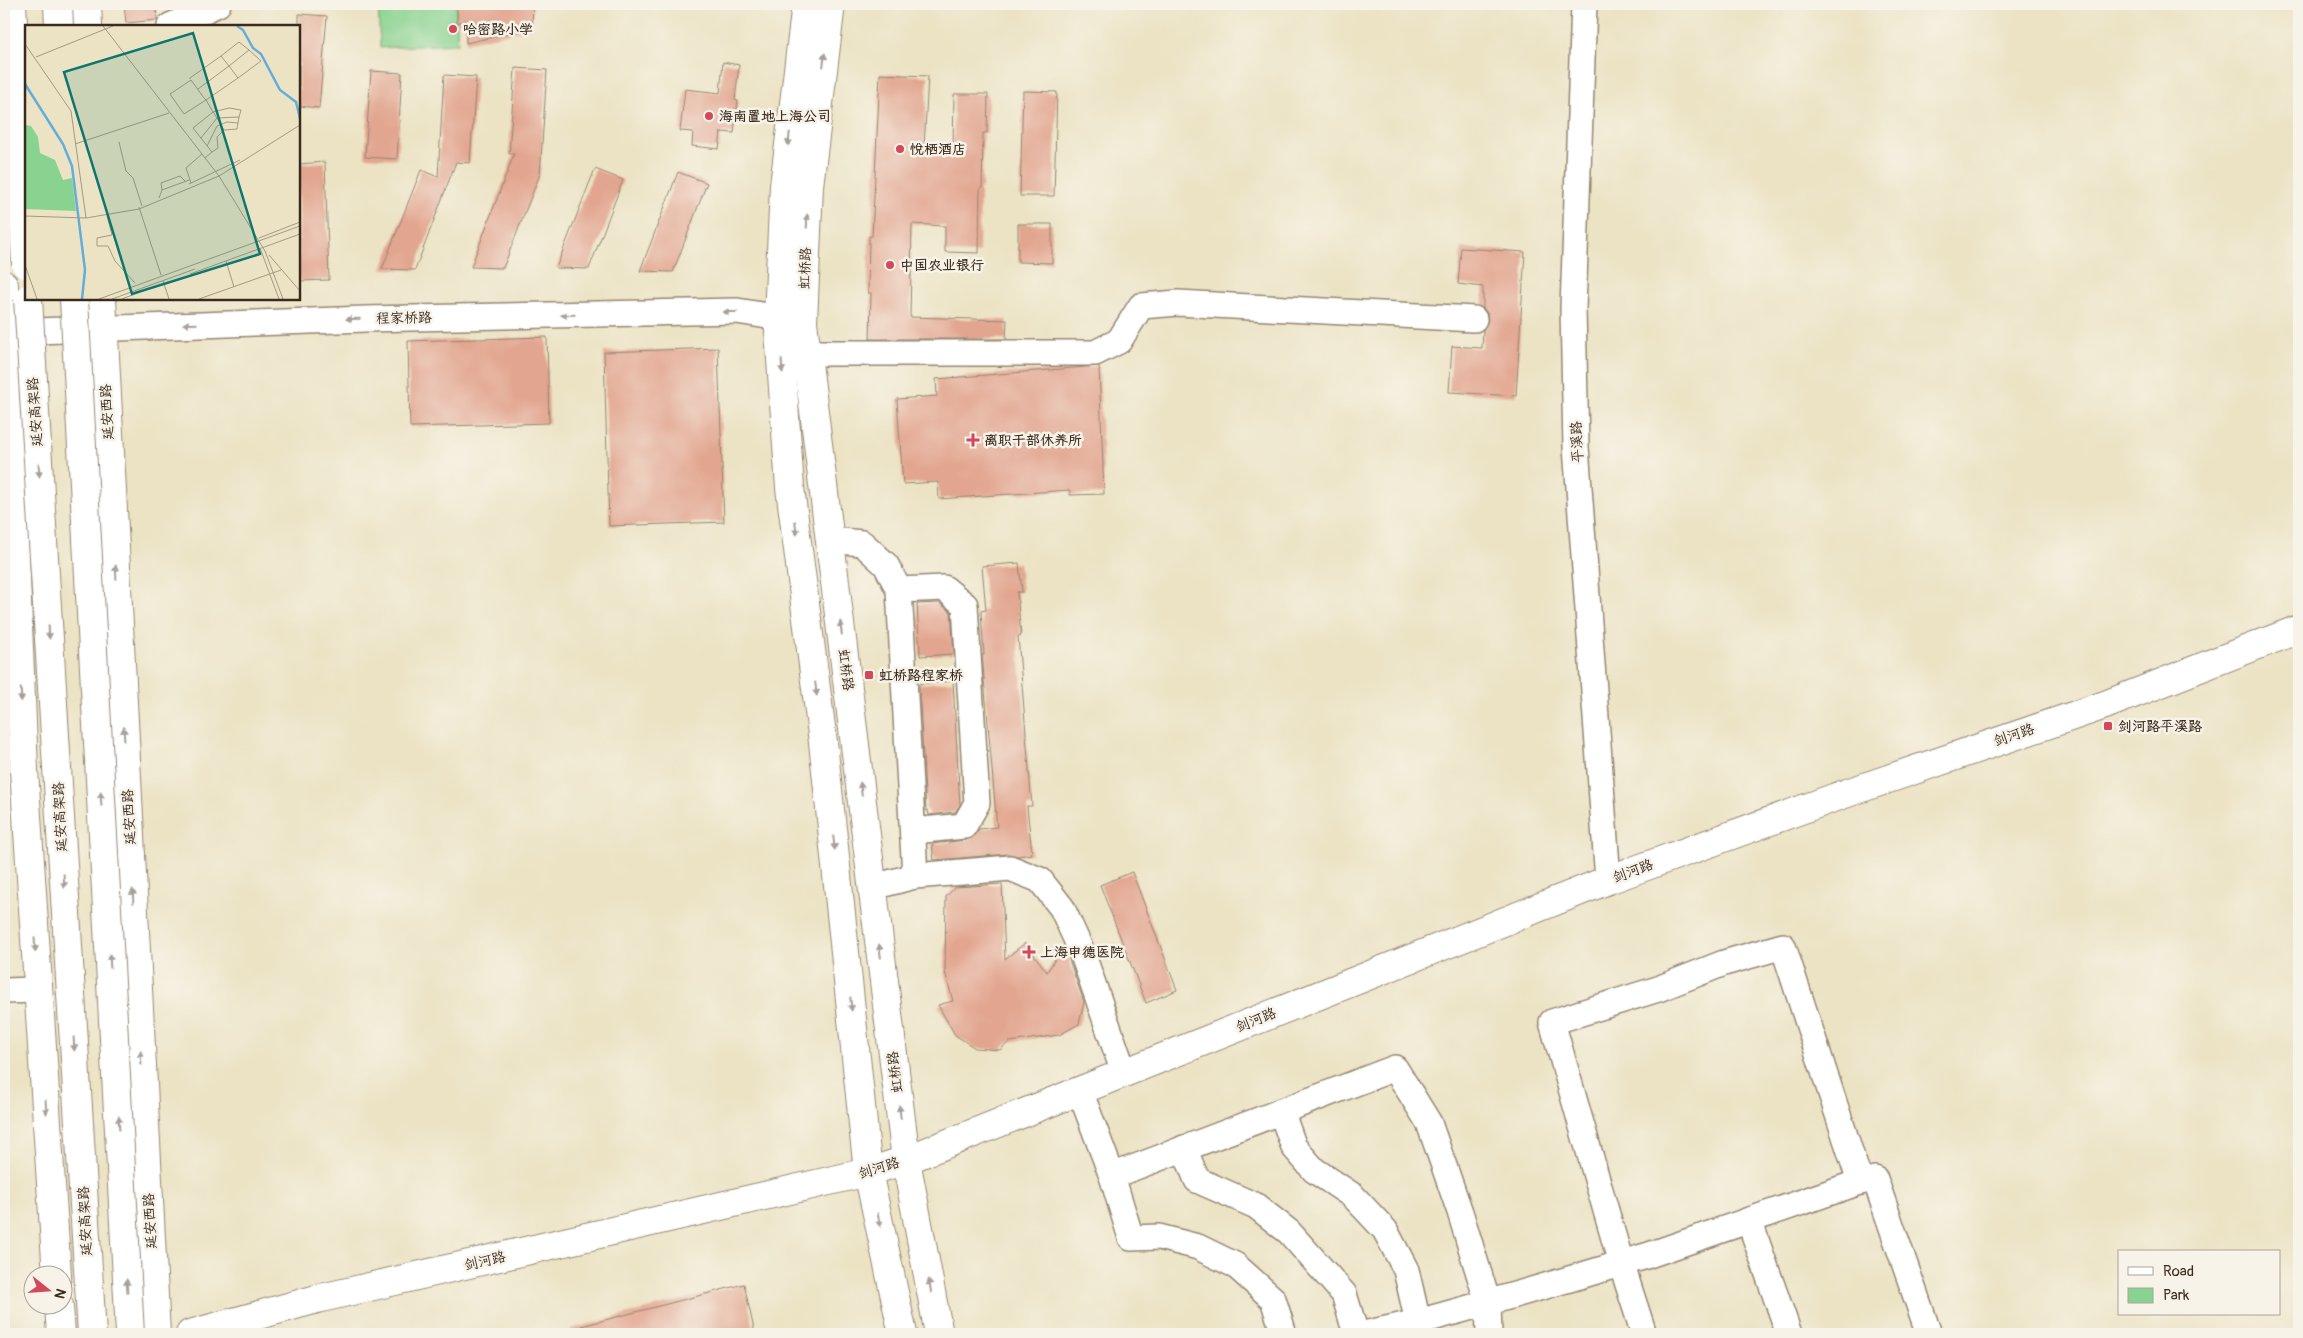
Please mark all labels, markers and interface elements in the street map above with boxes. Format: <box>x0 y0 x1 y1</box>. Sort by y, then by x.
place label: 哈密路小学 <box>463 21 533 38</box>
marker: 哈密路小学 <box>447 23 459 35</box>
inset map <box>25 25 300 300</box>
one-way arrow <box>820 51 828 67</box>
place label: 海南置地上海公司 <box>719 108 831 125</box>
marker: 海南置地上海公司 <box>703 110 715 122</box>
one-way arrow <box>785 131 793 147</box>
place label: 悦栖酒店 <box>910 141 966 158</box>
marker: 悦栖酒店 <box>894 143 906 155</box>
one-way arrow <box>803 213 811 229</box>
street label: 虹桥路 <box>796 247 814 289</box>
place label: 中国农业银行 <box>900 257 984 274</box>
marker: 中国农业银行 <box>884 259 896 271</box>
one-way arrow <box>722 308 738 316</box>
street label: 程家桥路 <box>376 309 432 327</box>
one-way arrow <box>559 311 575 319</box>
one-way arrow <box>345 315 361 323</box>
one-way arrow <box>182 321 198 329</box>
one-way arrow <box>778 358 786 374</box>
street label: 延安高架路 <box>24 376 46 448</box>
street label: 延安西路 <box>97 384 117 440</box>
street label: 平溪路 <box>1567 421 1587 463</box>
place label: 离职干部休养所 <box>984 432 1082 449</box>
marker: 离职干部休养所 <box>966 433 980 447</box>
one-way arrow <box>35 462 43 478</box>
one-way arrow <box>792 520 800 536</box>
one-way arrow <box>111 563 119 579</box>
one-way arrow <box>837 620 845 636</box>
one-way arrow <box>45 624 53 640</box>
street label: 虹桥路 <box>835 648 857 692</box>
place label: 虹桥路程家桥 <box>879 667 963 684</box>
marker: 虹桥路程家桥 <box>863 669 875 681</box>
one-way arrow <box>812 681 820 697</box>
one-way arrow <box>17 688 25 704</box>
place label: 剑河路平溪路 <box>2118 718 2202 735</box>
street label: 剑河路 <box>1991 720 2037 750</box>
marker: 剑河路平溪路 <box>2102 720 2114 732</box>
one-way arrow <box>120 726 128 742</box>
one-way arrow <box>857 781 865 797</box>
street label: 延安高架路 <box>50 782 70 852</box>
street label: 延安西路 <box>119 789 139 845</box>
one-way arrow <box>97 791 105 807</box>
one-way arrow <box>830 835 838 851</box>
street label: 剑河路 <box>1610 856 1656 886</box>
one-way arrow <box>60 874 68 890</box>
one-way arrow <box>128 888 136 904</box>
one-way arrow <box>32 937 40 953</box>
one-way arrow <box>876 942 884 958</box>
place label: 上海申德医院 <box>1040 944 1124 961</box>
marker: 上海申德医院 <box>1022 945 1036 959</box>
one-way arrow <box>105 953 113 969</box>
one-way arrow <box>847 997 855 1013</box>
street label: 剑河路 <box>1233 1004 1279 1036</box>
one-way arrow <box>70 1036 78 1052</box>
one-way arrow <box>137 1050 145 1066</box>
street label: 虹桥路 <box>884 1050 906 1094</box>
one-way arrow <box>42 1099 50 1115</box>
one-way arrow <box>896 1104 904 1120</box>
one-way arrow <box>114 1115 122 1131</box>
street label: 剑河路 <box>856 1154 902 1182</box>
street label: 延安高架路 <box>75 1186 95 1256</box>
street label: 延安西路 <box>140 1193 160 1249</box>
one-way arrow <box>875 1213 883 1229</box>
street label: 剑河路 <box>463 1248 507 1274</box>
legend <box>2118 1250 2280 1316</box>
text: Road <box>2163 1262 2194 1281</box>
north arrow <box>22 1266 72 1316</box>
one-way arrow <box>123 1277 131 1293</box>
one-way arrow <box>926 1279 934 1294</box>
text: Park <box>2163 1286 2190 1305</box>
text: N <box>50 1287 69 1301</box>

